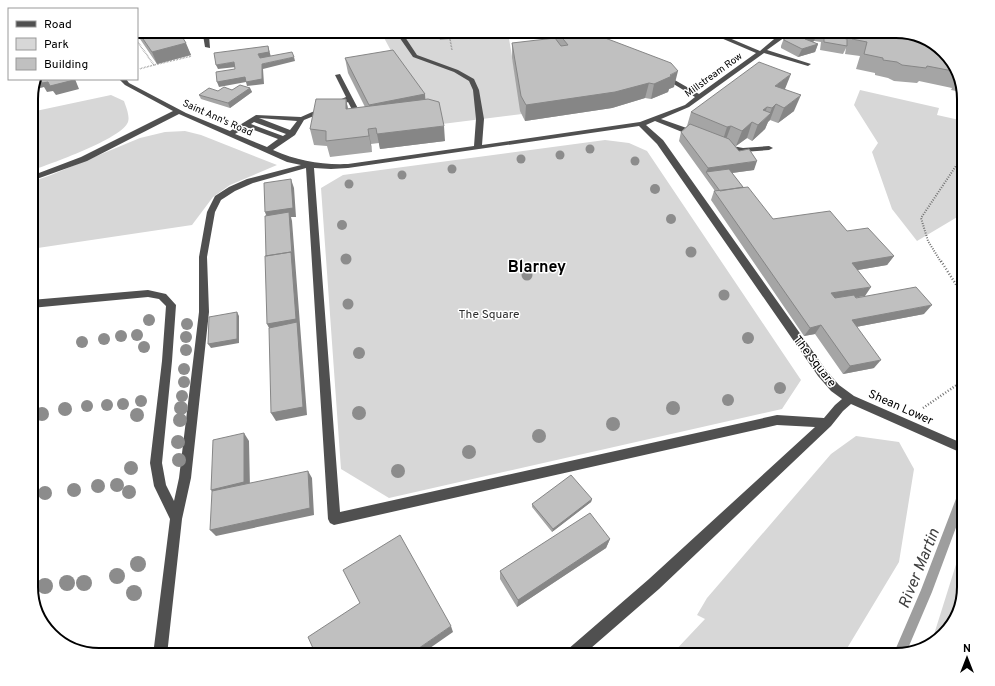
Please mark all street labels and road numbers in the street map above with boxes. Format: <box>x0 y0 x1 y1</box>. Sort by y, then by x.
street label: Millstream Row <box>683 50 745 100</box>
street label: Saint Ann's Road <box>180 97 255 140</box>
street label: The Square <box>789 333 839 391</box>
street label: Shean Lower <box>866 386 936 429</box>

